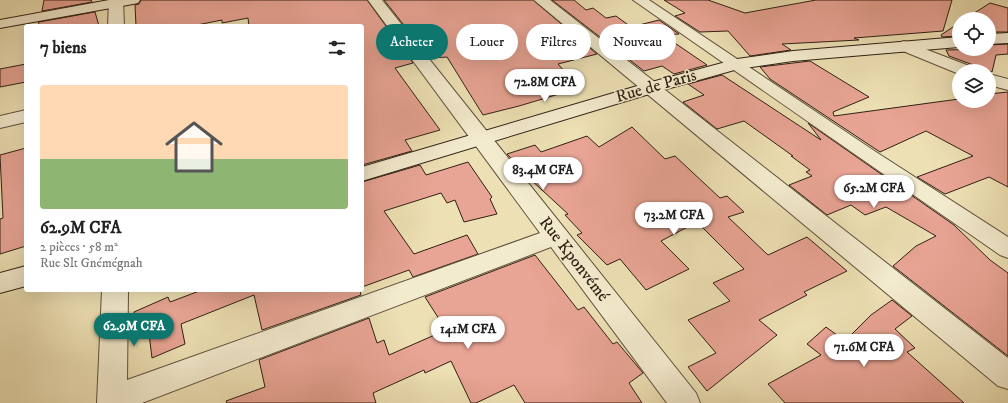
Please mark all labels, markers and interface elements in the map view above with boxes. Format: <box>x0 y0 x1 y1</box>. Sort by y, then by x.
map controls <box>952 12 996 108</box>
button: locate <box>952 12 996 56</box>
chip: Acheter <box>376 24 448 60</box>
chip: Louer <box>456 24 518 60</box>
chip: Filtres <box>526 24 591 60</box>
chip: Nouveau <box>599 24 676 60</box>
text: 7 biens <box>40 37 87 59</box>
icon: filters <box>326 37 348 59</box>
street label: Rue de Paris <box>613 64 699 108</box>
button: layers <box>952 64 996 108</box>
pin: 72.8M CFA <box>499 69 591 103</box>
text: 72.8M CFA <box>514 74 576 90</box>
icon: home <box>158 111 230 183</box>
pin: 83.4M CFA <box>497 157 589 191</box>
text: 83.4M CFA <box>512 162 574 178</box>
pin: 65.2M CFA <box>828 175 920 209</box>
text: 65.2M CFA <box>843 180 905 196</box>
pin: 73.2M CFA <box>628 202 720 236</box>
text: 73.2M CFA <box>644 207 704 223</box>
street label: Rue Kponvémé <box>534 212 614 306</box>
text: 62.9M CFA <box>40 217 121 239</box>
text: 2 pièces · 58 m² <box>40 239 118 255</box>
text: Rue Slt Gnémégnah <box>40 255 143 271</box>
pin: 62.9M CFA <box>88 313 180 347</box>
pin: 141M CFA <box>427 316 509 350</box>
text: 62.9M CFA <box>103 318 165 334</box>
text: 141M CFA <box>440 321 496 337</box>
pin: 71.6M CFA <box>818 334 910 368</box>
text: 71.6M CFA <box>834 339 894 355</box>

